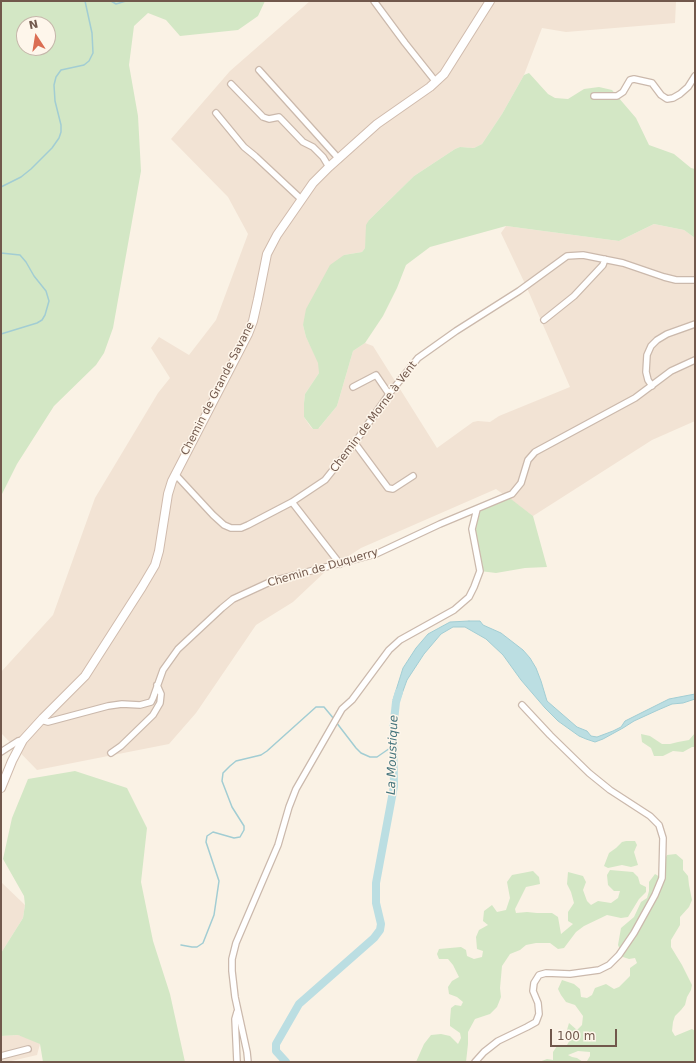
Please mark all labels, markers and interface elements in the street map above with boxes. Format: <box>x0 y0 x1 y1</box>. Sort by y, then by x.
north arrow <box>16 16 56 56</box>
text: N <box>28 17 39 32</box>
street label: Chemin de Grande Savane <box>179 320 257 458</box>
street label: Chemin de Morne à Vent <box>328 359 420 475</box>
street label: Chemin de Duquerry <box>266 546 380 590</box>
water label: La Moustique <box>384 715 402 795</box>
scale bar <box>552 1021 619 1047</box>
text: 100 m <box>557 1029 595 1043</box>

